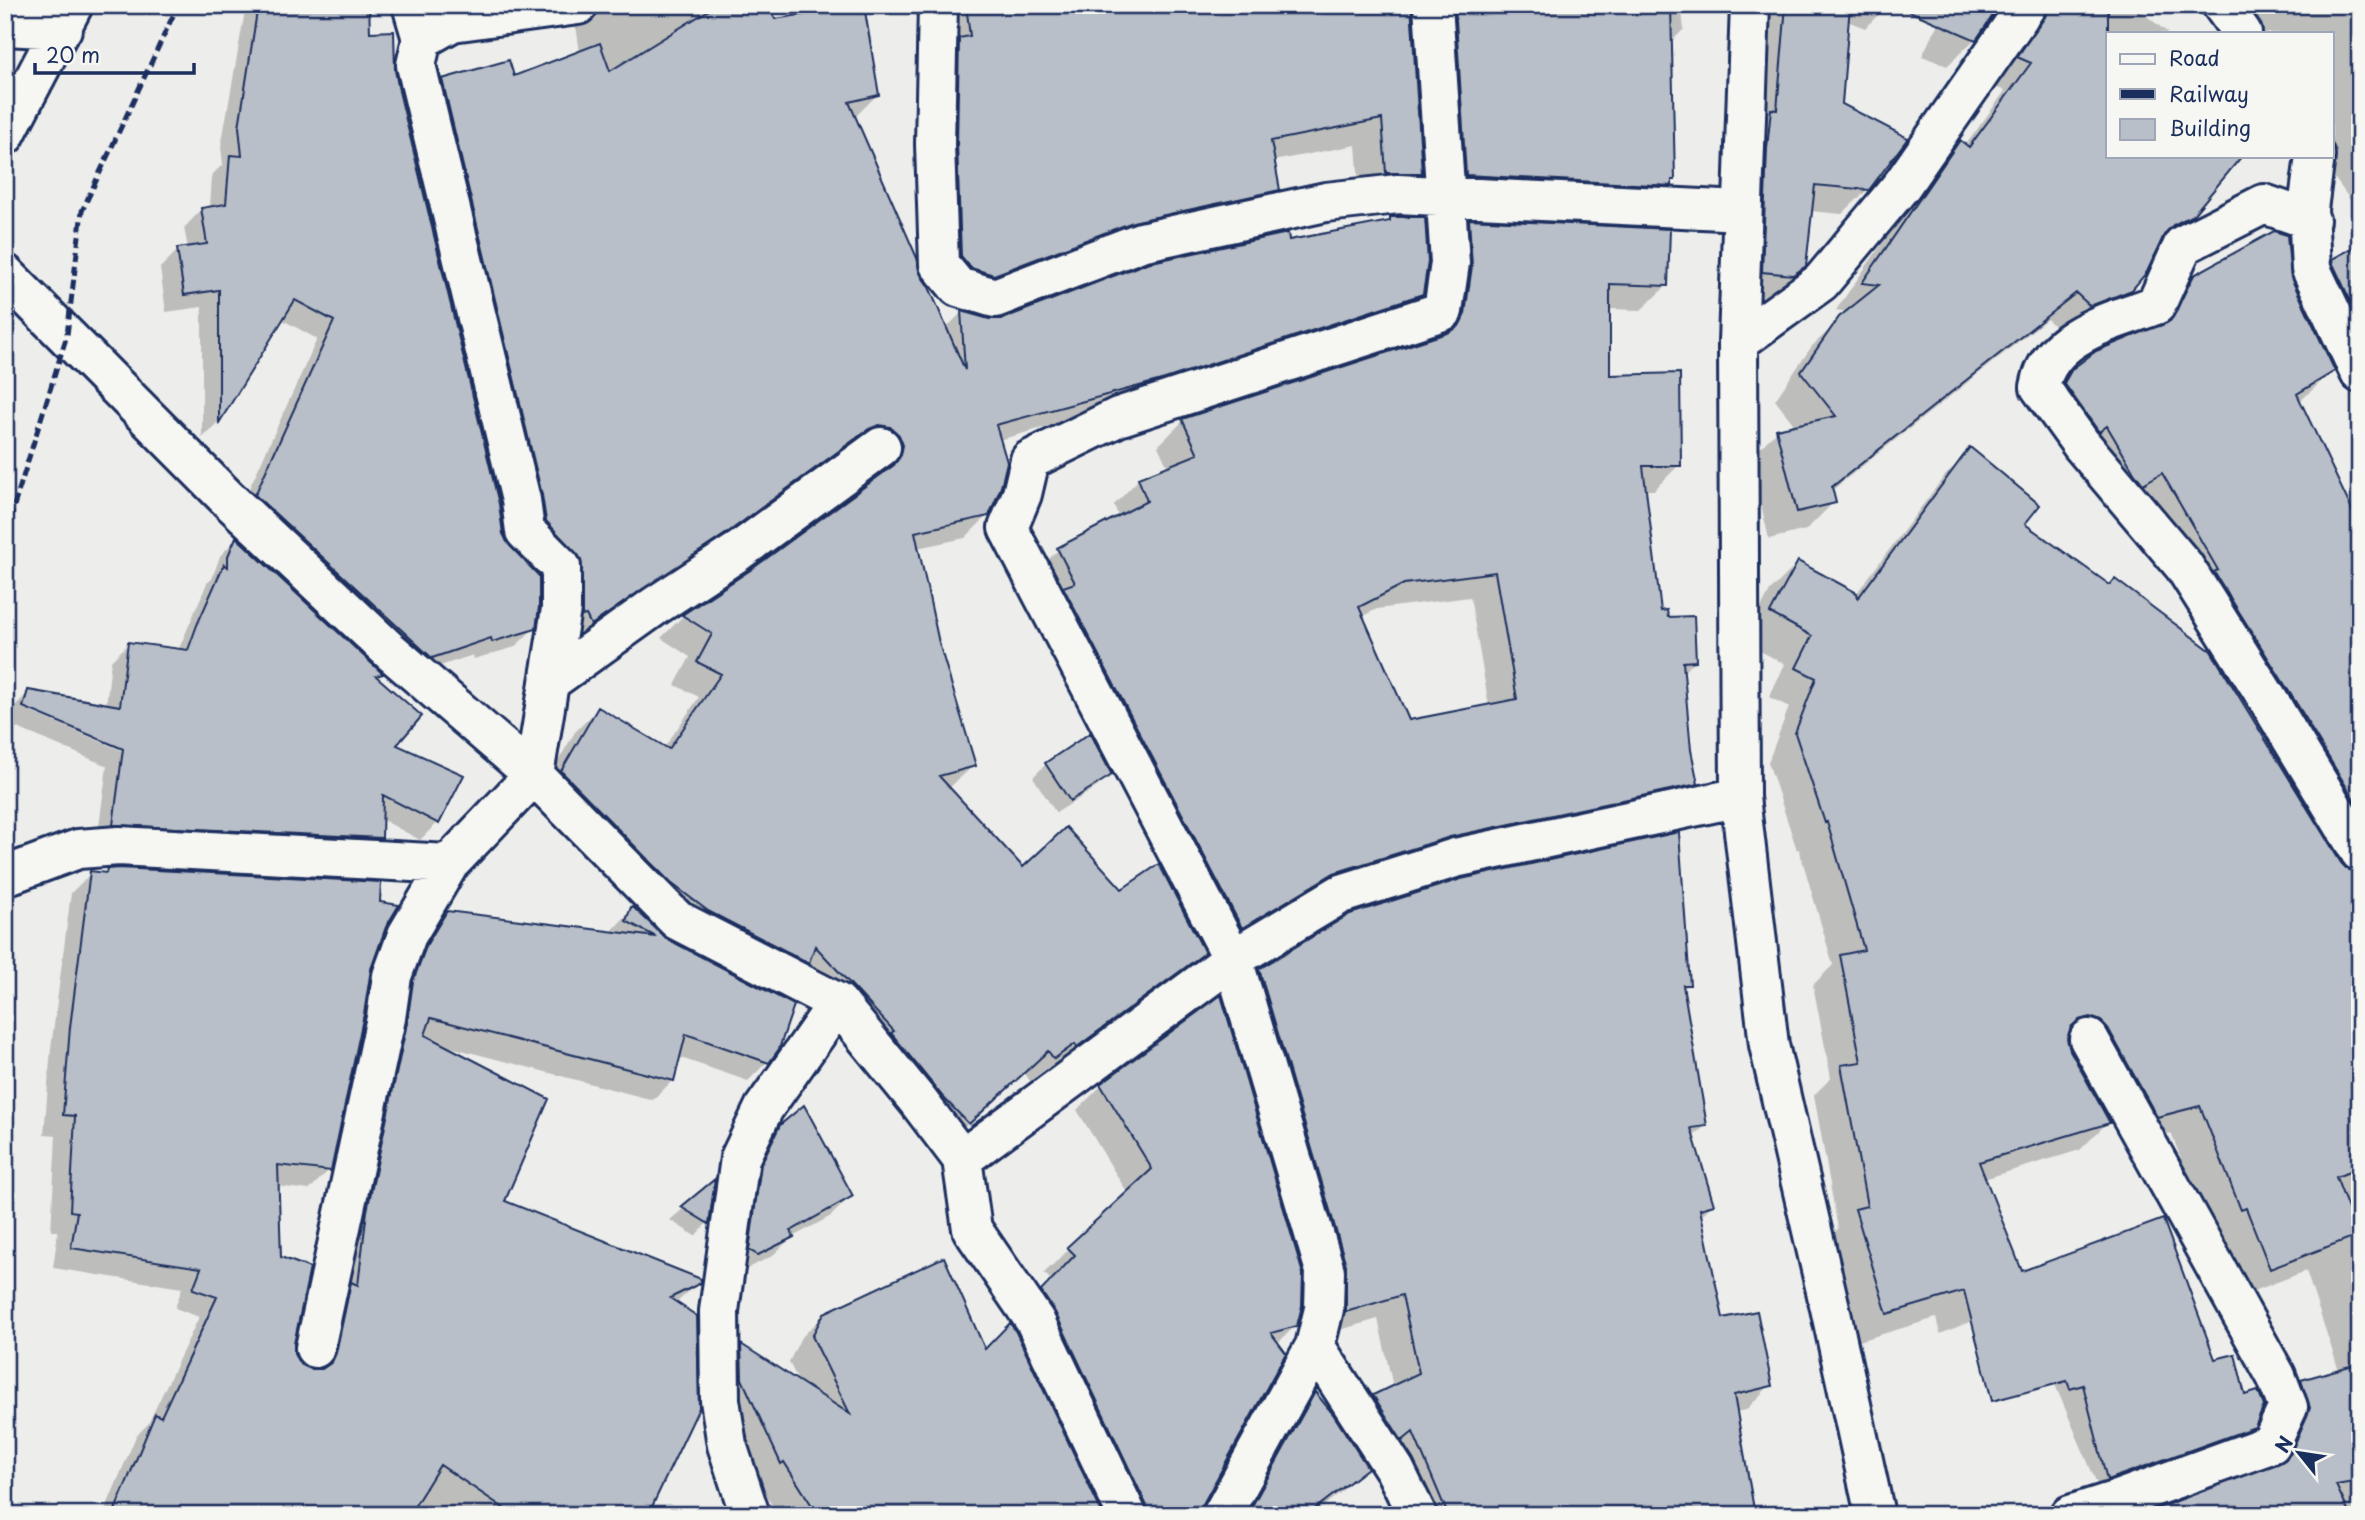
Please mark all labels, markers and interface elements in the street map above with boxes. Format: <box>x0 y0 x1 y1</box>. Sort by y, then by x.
scale bar <box>35 32 194 76</box>
legend <box>2106 32 2334 158</box>
text: 20 m <box>46 38 100 70</box>
text: Road <box>2169 41 2220 73</box>
text: Railway <box>2169 77 2249 109</box>
text: Building <box>2169 111 2251 143</box>
north arrow <box>2264 1418 2334 1488</box>
text: N <box>2268 1430 2299 1458</box>

